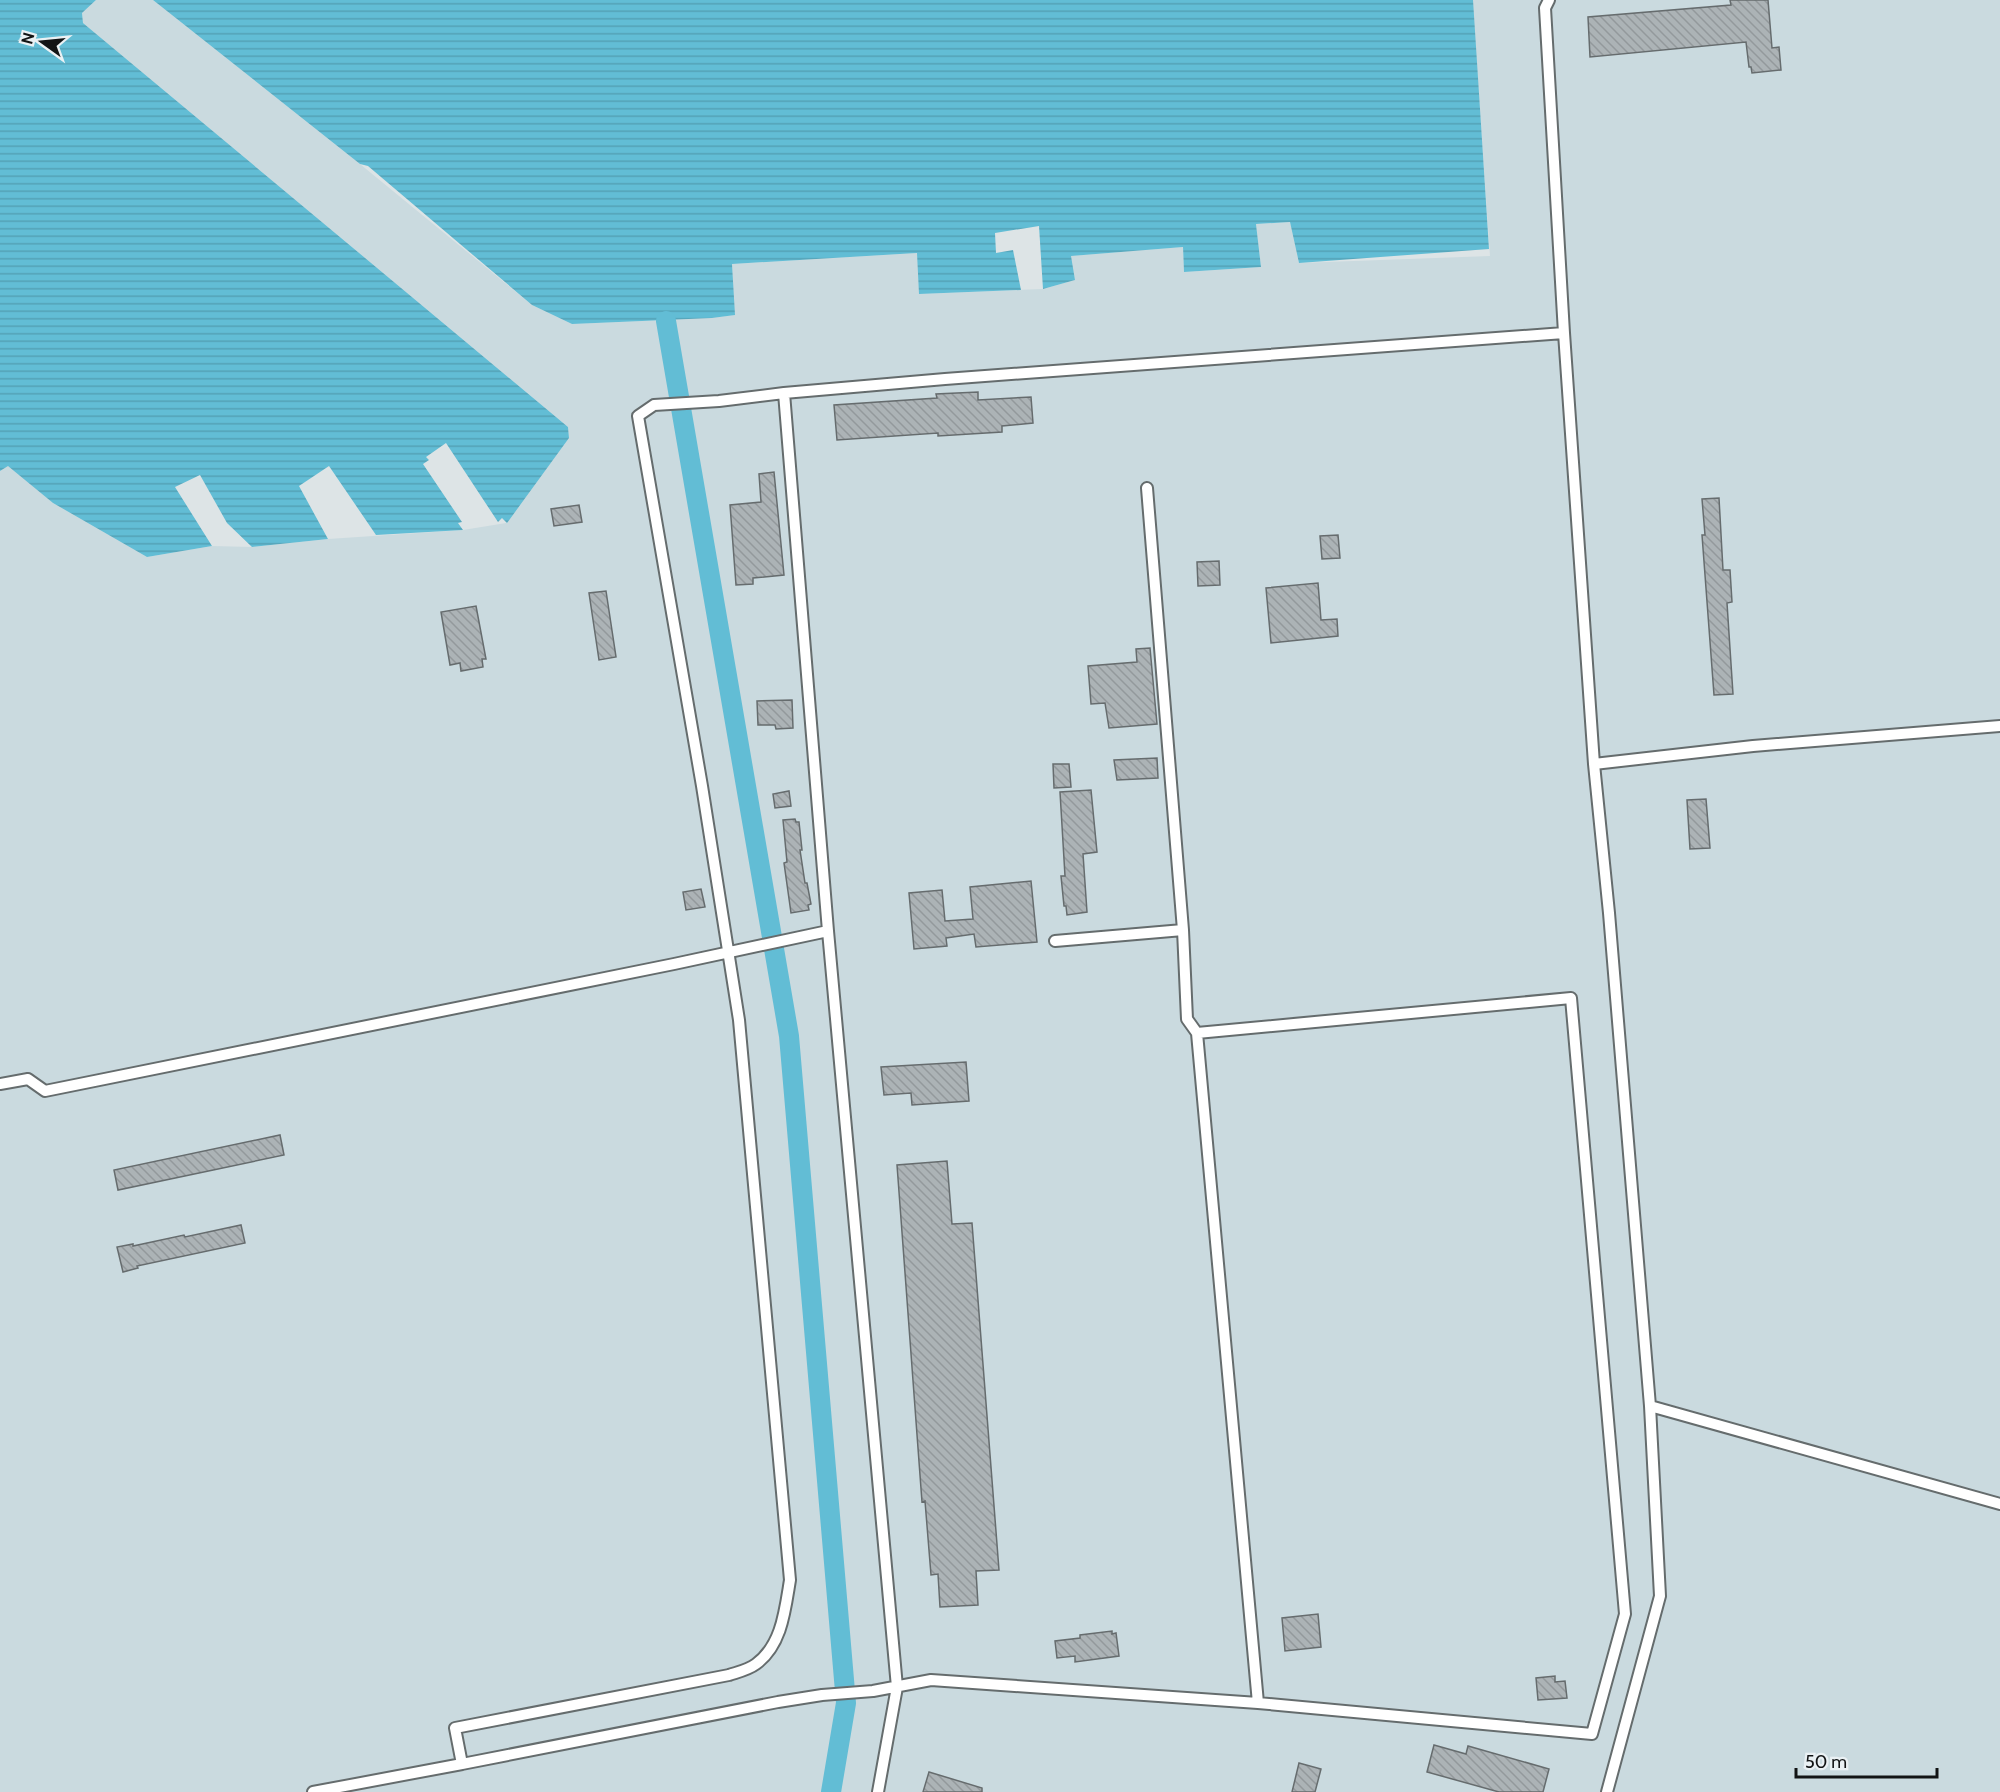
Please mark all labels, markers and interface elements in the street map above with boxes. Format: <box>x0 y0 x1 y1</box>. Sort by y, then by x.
north arrow <box>12 12 72 72</box>
text: N <box>17 30 39 46</box>
scale bar <box>1796 1741 1937 1779</box>
text: 50 m <box>1805 1751 1847 1773</box>

